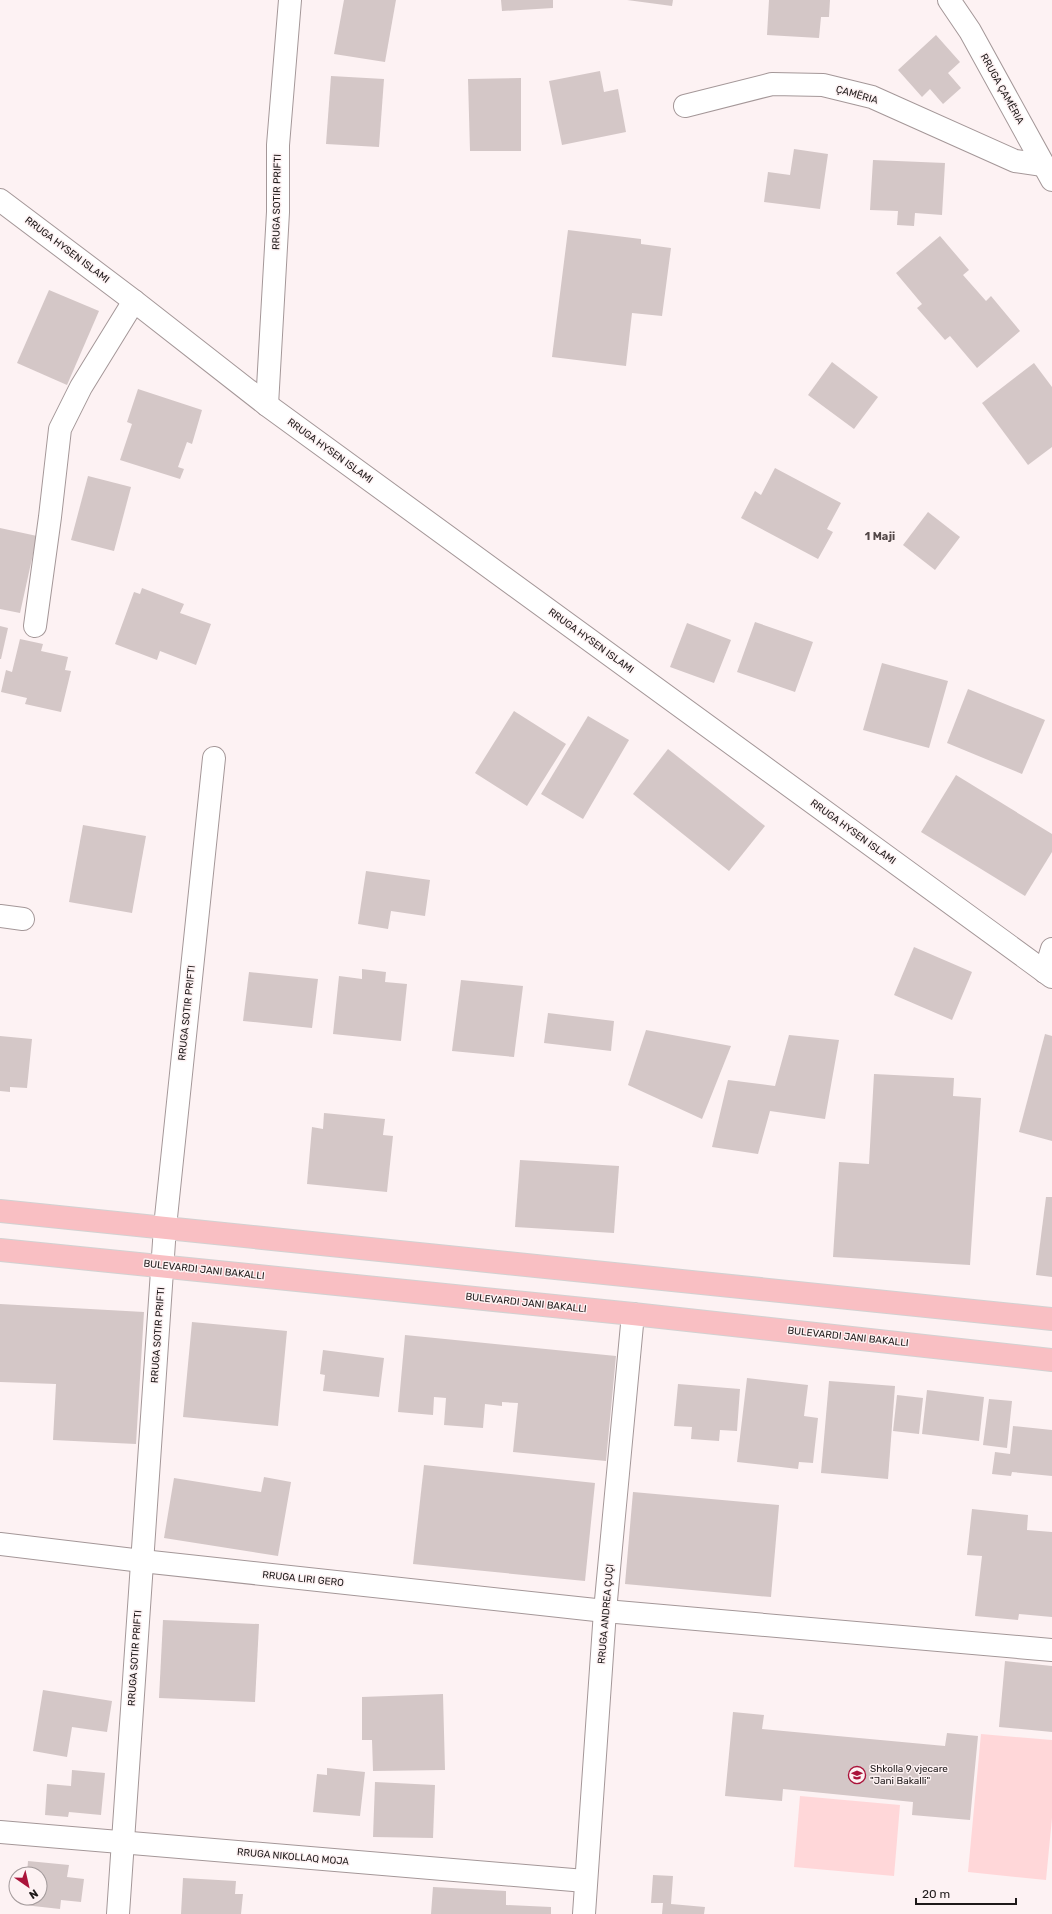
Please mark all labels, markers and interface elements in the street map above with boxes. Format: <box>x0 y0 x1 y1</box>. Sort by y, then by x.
street label: RRUGA ÇAMËRIA <box>978 52 1027 127</box>
street label: ÇAMËRIA <box>835 83 880 107</box>
street label: RRUGA SOTIR PRIFTI <box>270 154 284 250</box>
street label: RRUGA HYSEN ISLAMI <box>22 214 112 286</box>
street label: RRUGA HYSEN ISLAMI <box>285 416 375 486</box>
district label: 1 Maji <box>865 530 895 543</box>
street label: RRUGA HYSEN ISLAMI <box>546 606 636 676</box>
street label: RRUGA HYSEN ISLAMI <box>808 797 898 867</box>
street label: RRUGA SOTIR PRIFTI <box>176 965 198 1061</box>
street label: BULEVARDI JANI BAKALLI <box>143 1258 265 1282</box>
street label: RRUGA SOTIR PRIFTI <box>149 1287 167 1383</box>
street label: BULEVARDI JANI BAKALLI <box>465 1291 587 1315</box>
street label: BULEVARDI JANI BAKALLI <box>787 1325 909 1349</box>
street label: RRUGA ANDREA ÇUÇI <box>596 1563 616 1665</box>
street label: RRUGA LIRI GERO <box>262 1569 345 1589</box>
street label: RRUGA SOTIR PRIFTI <box>126 1610 144 1706</box>
place label: Shkolla 9 vjecare "Jani Bakalli" <box>870 1763 948 1787</box>
school or university icon: Shkolla 9 vjecare "Jani Bakalli" <box>847 1765 867 1785</box>
street label: RRUGA NIKOLLAQ MOJA <box>236 1846 350 1868</box>
north arrow <box>8 1866 48 1906</box>
scale bar <box>916 1880 1016 1906</box>
text: N <box>26 1886 40 1902</box>
text: 20 m <box>922 1887 950 1901</box>

